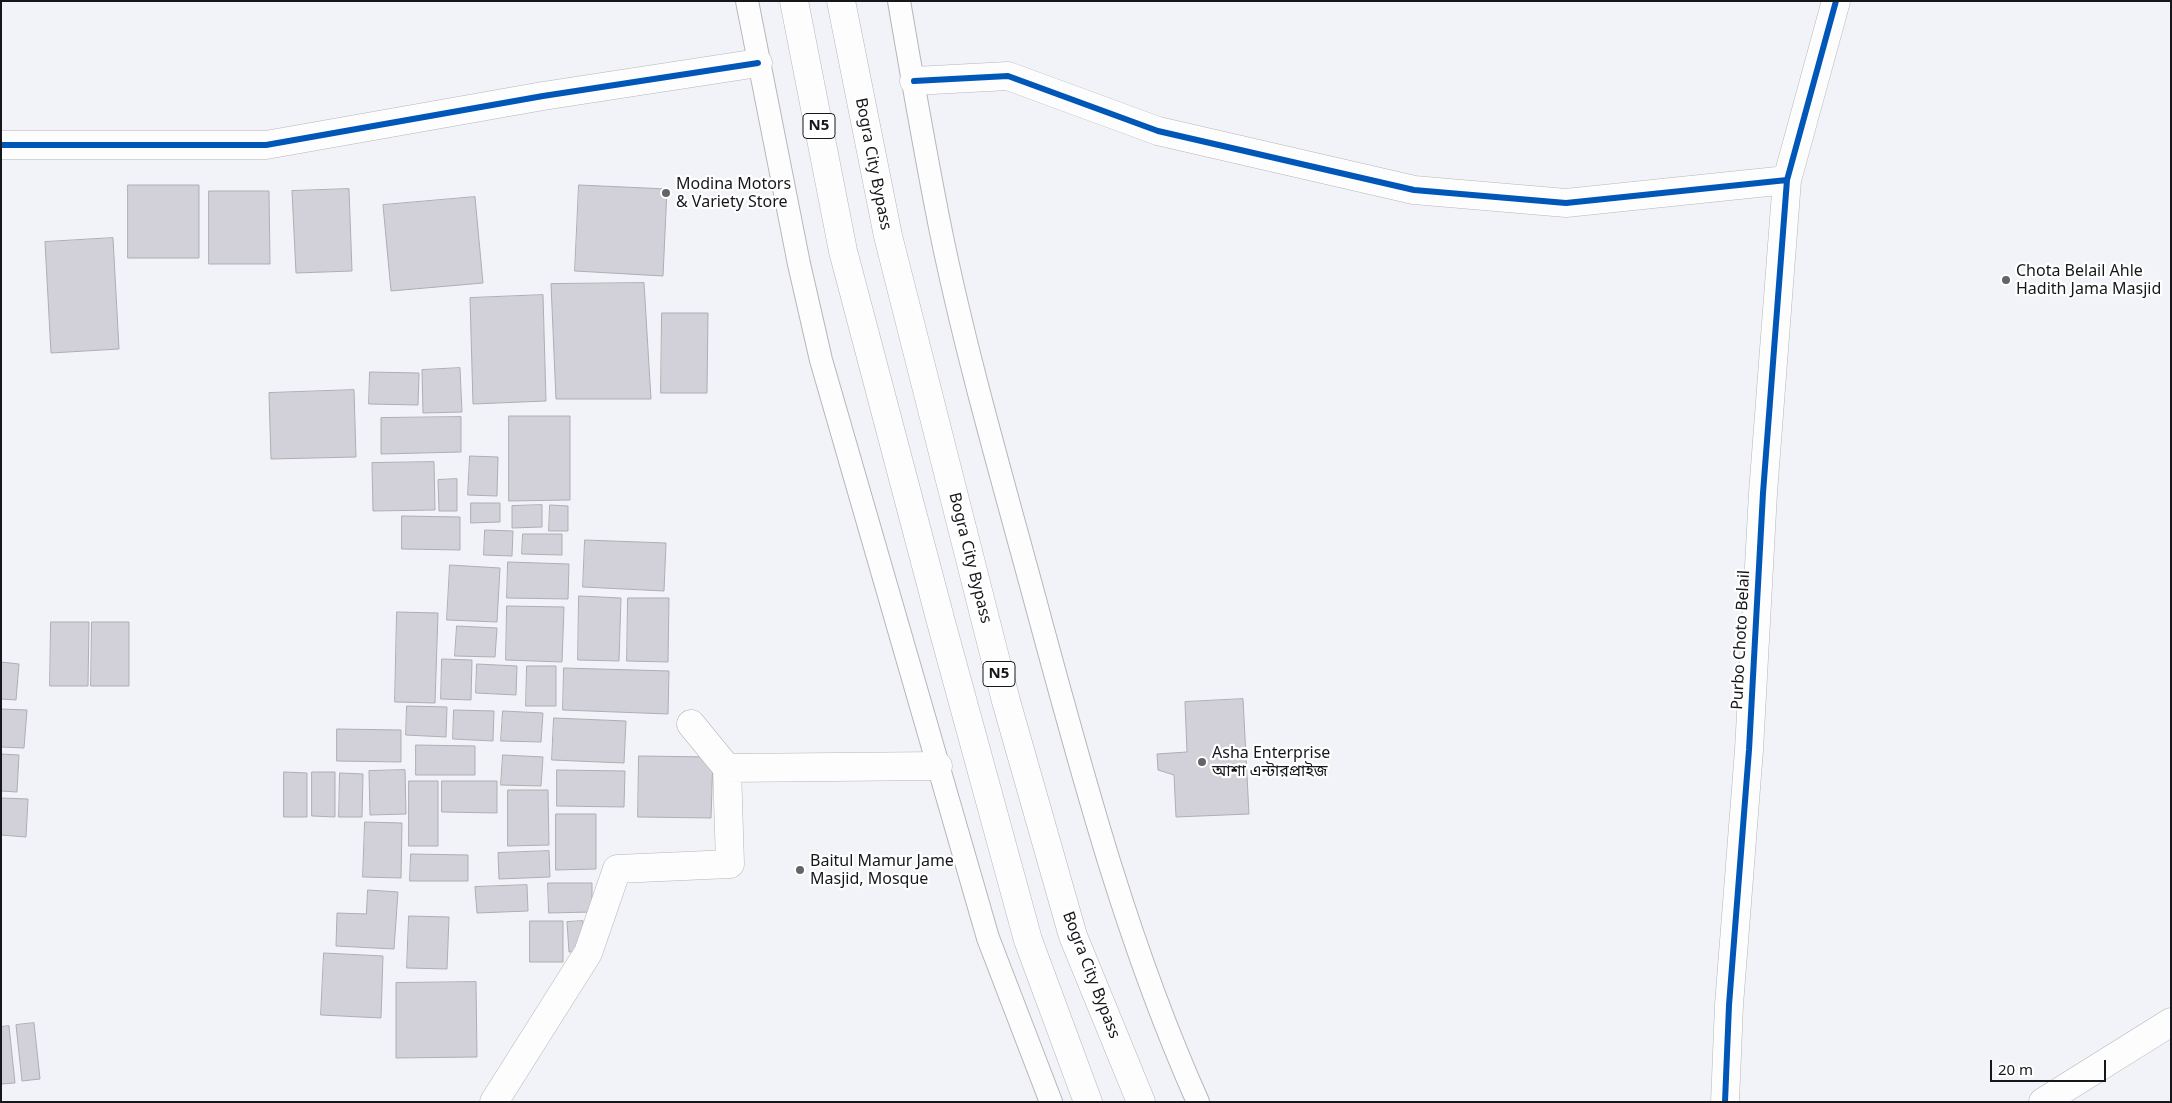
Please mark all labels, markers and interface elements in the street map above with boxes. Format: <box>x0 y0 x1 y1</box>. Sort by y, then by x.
street label: Bogra City Bypass <box>851 96 895 232</box>
road number: N5 <box>803 114 835 138</box>
place label: Modina Motors & Variety Store <box>676 174 791 212</box>
marker: Modina Motors & Variety Store <box>660 187 672 199</box>
place label: Chota Belail Ahle Hadith Jama Masjid <box>2016 261 2161 299</box>
marker: Chota Belail Ahle Hadith Jama Masjid <box>2000 274 2012 286</box>
street label: Bogra City Bypass <box>944 490 996 626</box>
street label: Purbo Choto Belail <box>1728 570 1754 710</box>
road number: N5 <box>983 662 1015 686</box>
place label: Asha Enterprise আশা এন্টারপ্রাইজ <box>1212 743 1330 781</box>
marker: Asha Enterprise আশা এন্টারপ্রাইজ <box>1196 756 1208 768</box>
place label: Baitul Mamur Jame Masjid, Mosque <box>810 851 954 889</box>
marker: Baitul Mamur Jame Masjid, Mosque <box>794 864 806 876</box>
street label: Bogra City Bypass <box>1058 909 1124 1041</box>
scale bar <box>1992 1050 2108 1082</box>
text: 20 m <box>1998 1059 2033 1079</box>

